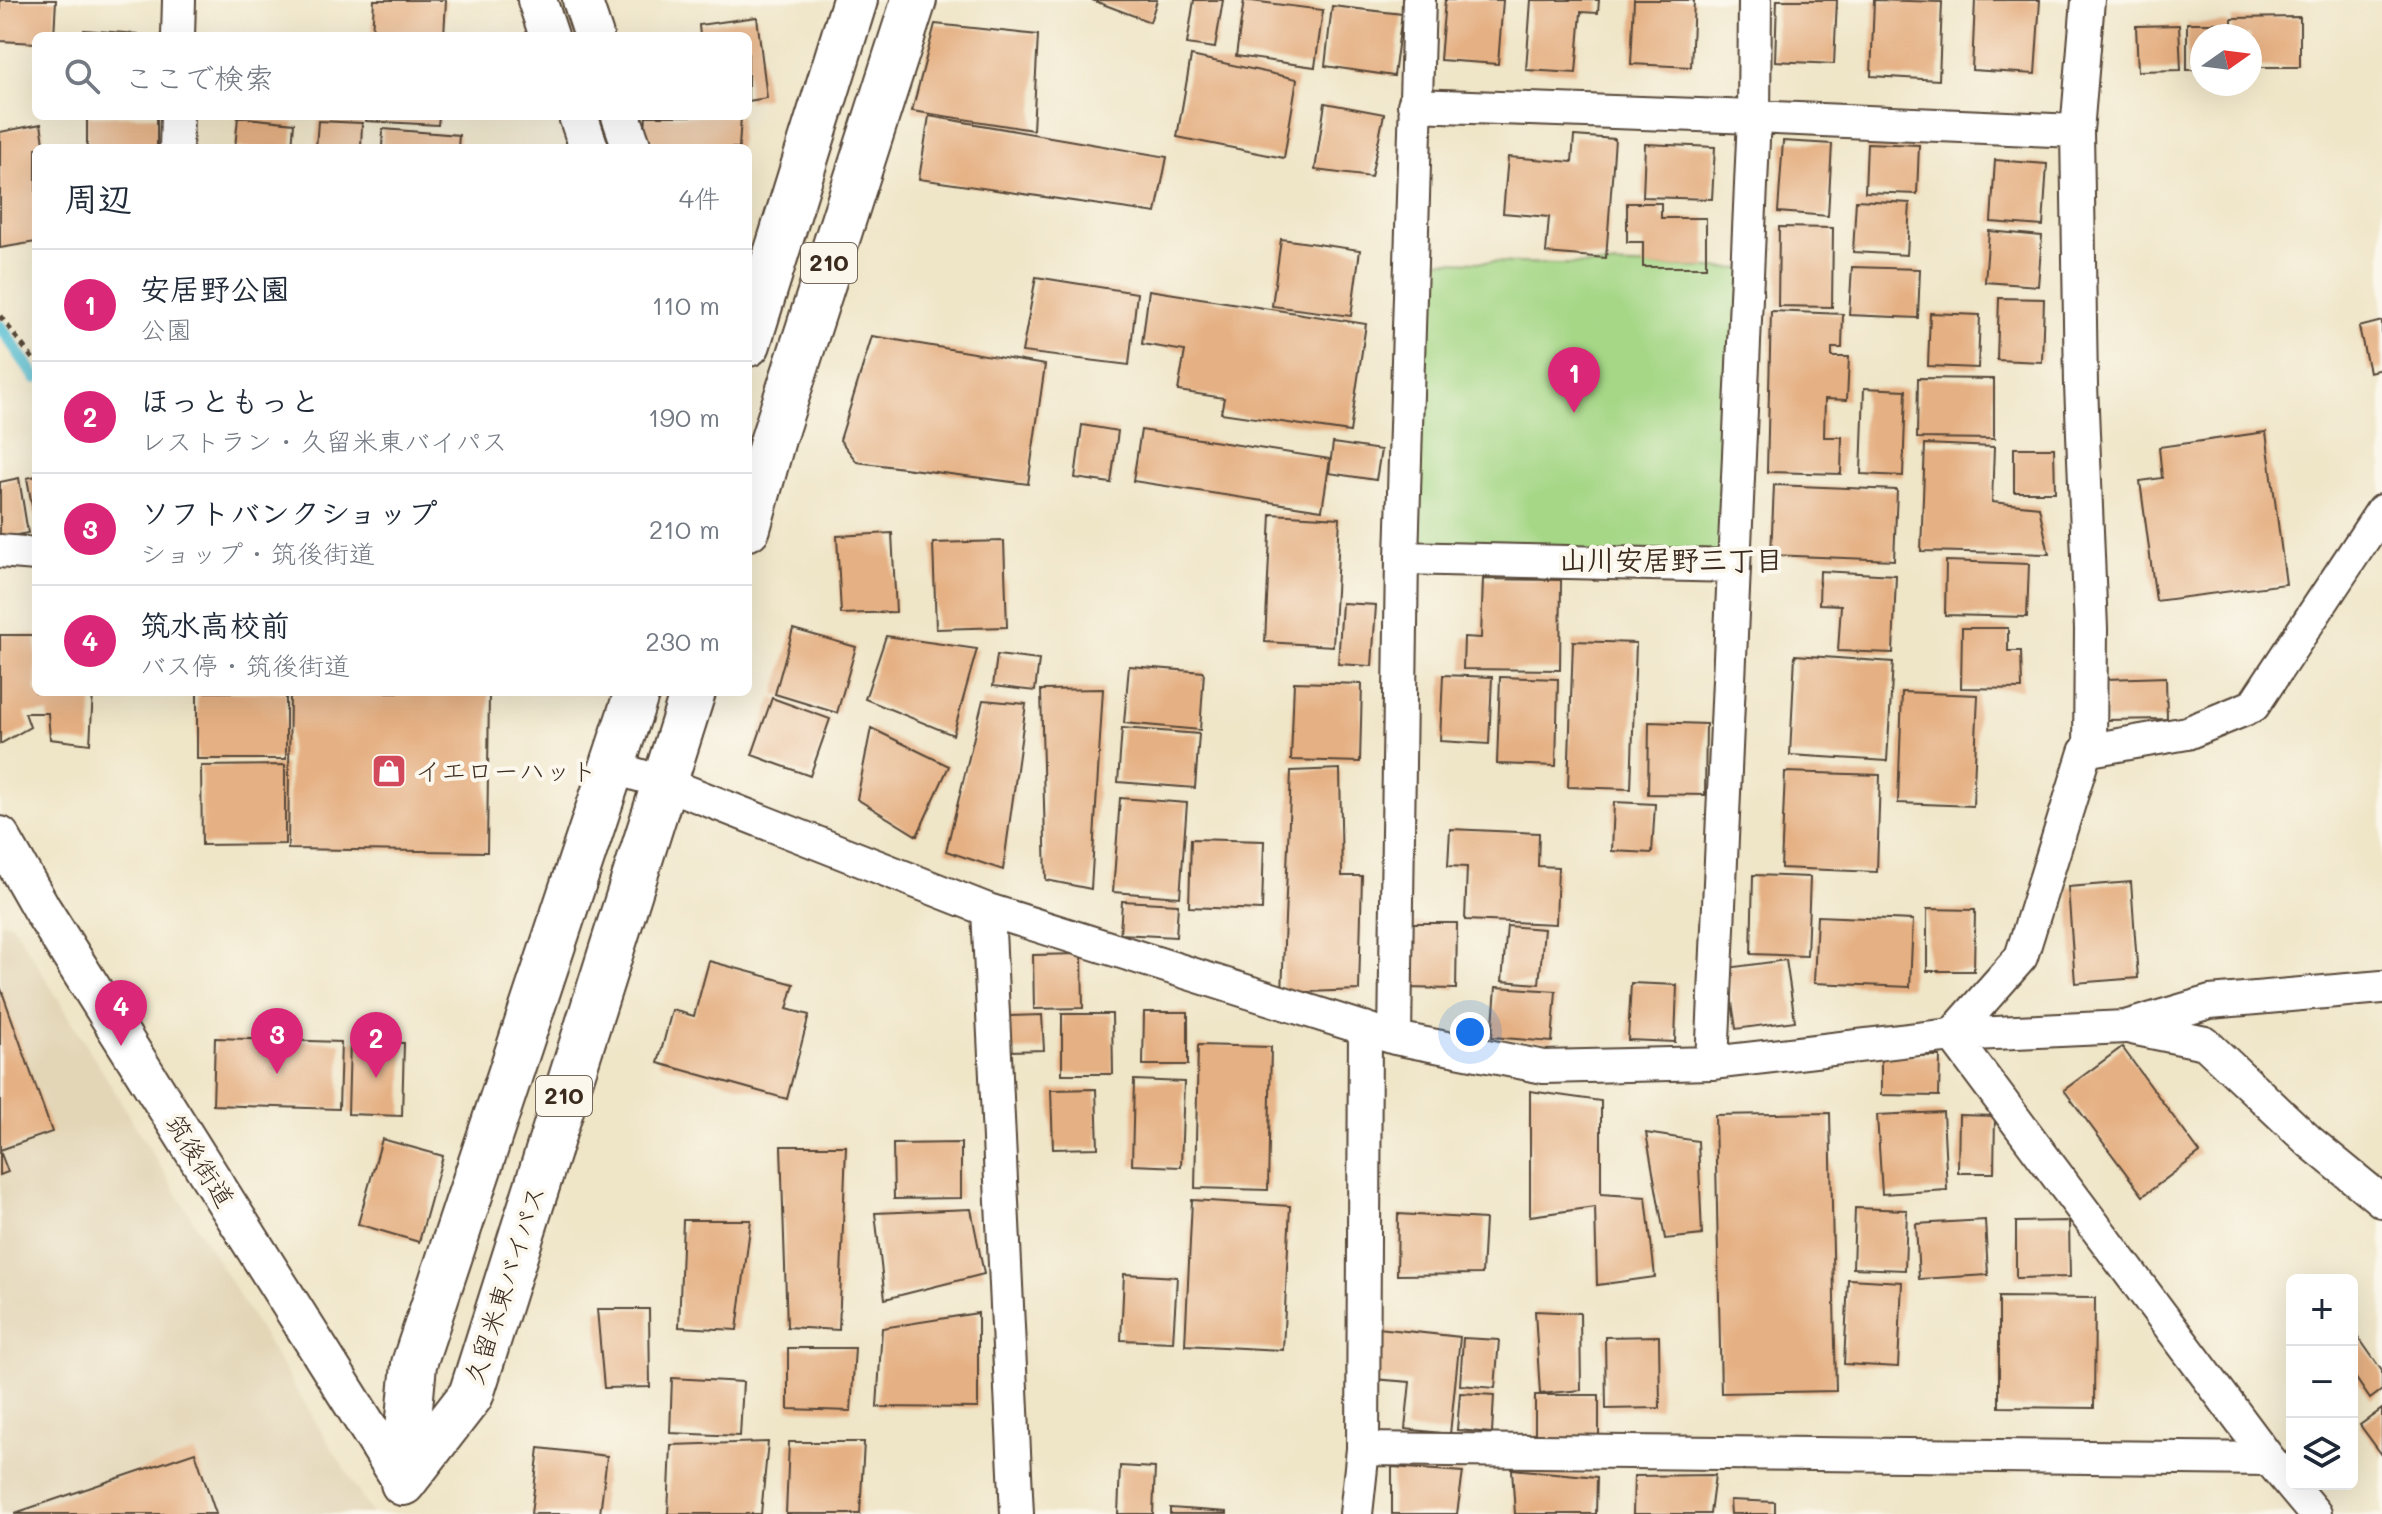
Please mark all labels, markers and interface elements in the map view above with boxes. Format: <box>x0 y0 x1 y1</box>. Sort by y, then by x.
north arrow <box>2190 24 2262 96</box>
search box <box>32 32 752 120</box>
icon: search <box>60 54 104 98</box>
text: ここで検索 <box>124 57 274 97</box>
text: 周辺 <box>64 175 132 220</box>
text: 4件 <box>679 181 720 215</box>
road number: 210 <box>801 243 857 283</box>
text: 安居野公園 <box>140 268 290 308</box>
text: 1 <box>84 288 96 322</box>
text: 110 m <box>652 288 720 322</box>
text: 公園 <box>140 312 192 346</box>
pin: 1 <box>1548 347 1600 413</box>
text: ほっともっと <box>140 380 320 420</box>
text: 2 <box>83 400 97 434</box>
text: 190 m <box>648 400 720 434</box>
text: レストラン · 久留米東バイパス <box>140 424 508 458</box>
text: ソフトバンクショップ <box>140 492 438 532</box>
text: 3 <box>82 512 98 546</box>
text: 210 m <box>649 512 720 546</box>
text: ショップ · 筑後街道 <box>140 536 375 570</box>
district label: 山川安居野三丁目 <box>1559 541 1783 577</box>
text: 筑水高校前 <box>140 604 290 644</box>
text: 4 <box>82 624 98 658</box>
text: 230 m <box>645 624 720 658</box>
text: バス停 · 筑後街道 <box>140 648 350 682</box>
shop icon: イエローハット <box>370 752 408 790</box>
place label: イエローハット <box>415 753 597 787</box>
pin: 4 <box>95 980 147 1046</box>
pin: 3 <box>251 1008 303 1074</box>
pin: 2 <box>350 1012 402 1078</box>
your location <box>1450 1012 1490 1052</box>
road number: 210 <box>536 1076 592 1116</box>
street label: 筑後街道 <box>159 1107 243 1214</box>
street label: 久留米東バイパス <box>456 1181 552 1389</box>
map controls <box>2286 1274 2358 1490</box>
button: + <box>2286 1274 2358 1346</box>
button: − <box>2286 1346 2358 1418</box>
button: layers <box>2286 1418 2358 1490</box>

